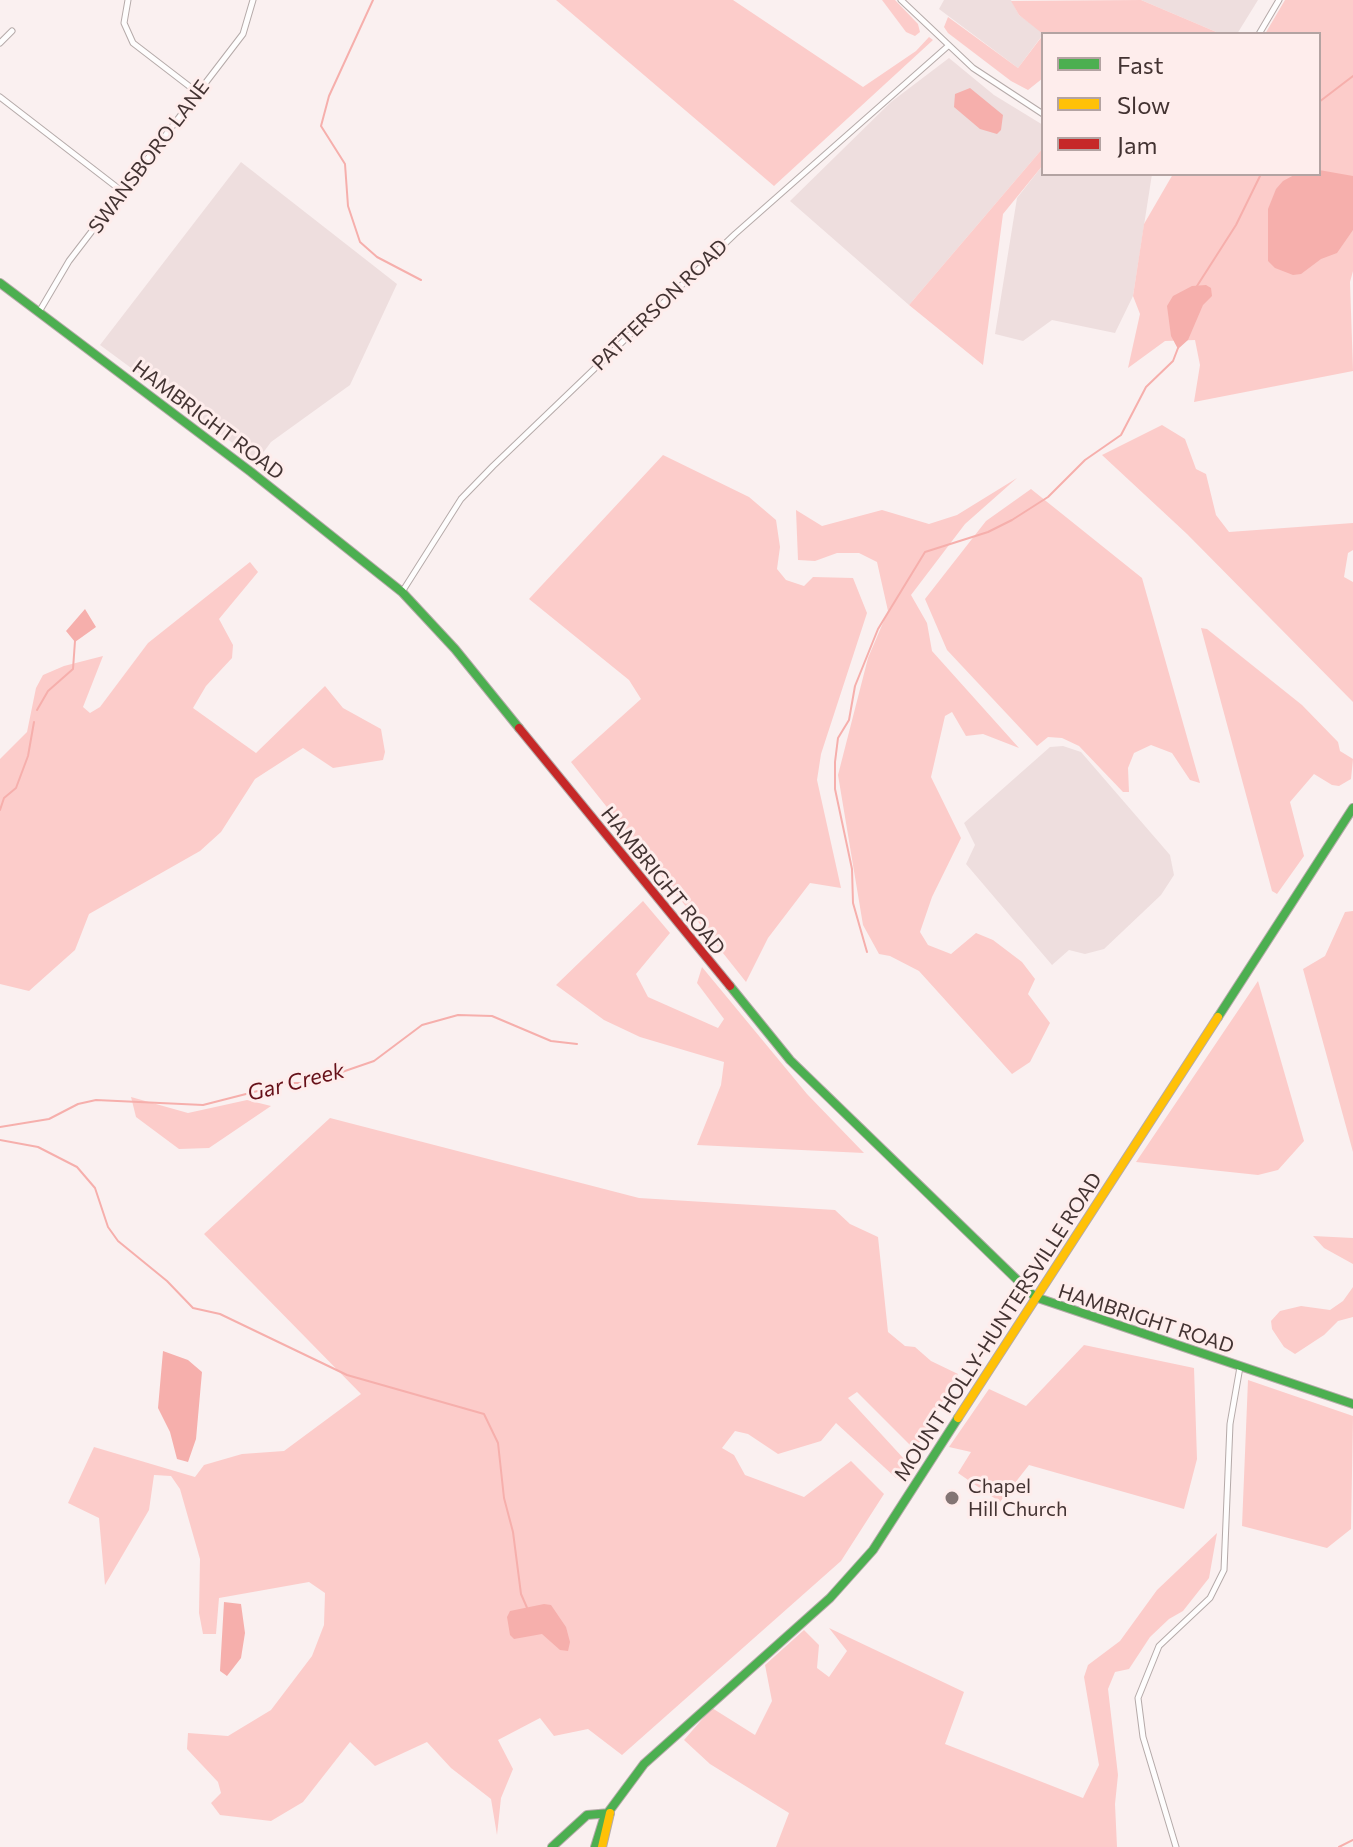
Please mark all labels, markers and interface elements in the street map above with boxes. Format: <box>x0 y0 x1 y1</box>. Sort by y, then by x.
legend <box>1041 32 1321 176</box>
text: Fast <box>1117 50 1164 79</box>
street label: SWANSBORO LANE <box>84 76 214 238</box>
text: Slow <box>1117 90 1170 119</box>
text: Jam <box>1117 130 1157 159</box>
street label: PATTERSON ROAD <box>587 234 733 376</box>
street label: HAMBRIGHT ROAD <box>128 355 288 485</box>
street label: HAMBRIGHT ROAD <box>596 802 730 960</box>
water label: Gar Creek <box>245 1057 347 1107</box>
street label: MOUNT HOLLY-HUNTERSVILLE ROAD <box>889 1168 1107 1486</box>
street label: HAMBRIGHT ROAD <box>1055 1279 1237 1359</box>
place label: Chapel Hill Church <box>968 1474 1067 1521</box>
marker: Chapel Hill Church <box>943 1489 961 1507</box>

